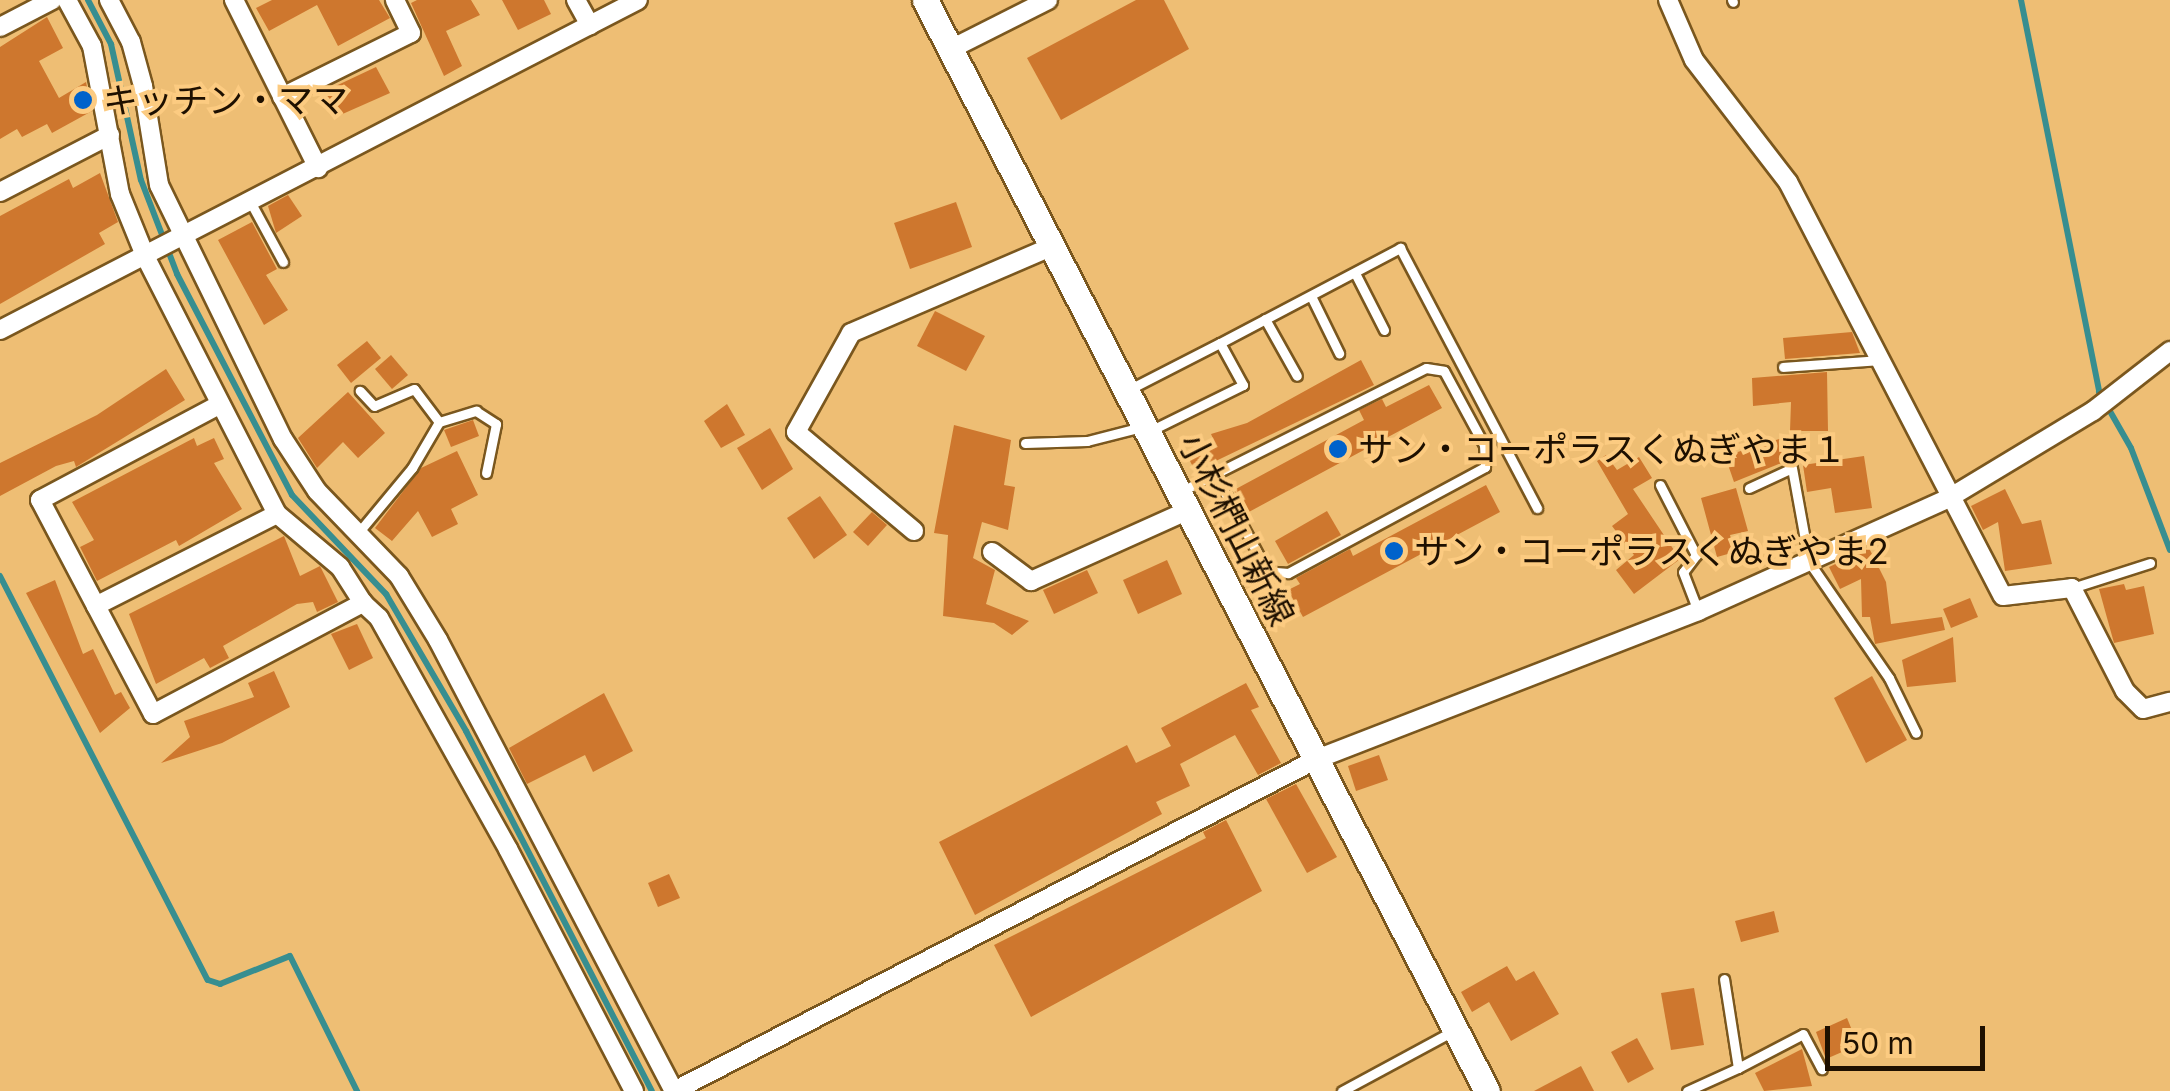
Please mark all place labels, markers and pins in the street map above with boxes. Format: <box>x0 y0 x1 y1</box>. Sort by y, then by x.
place label: キッチン・ママ <box>103 79 348 121</box>
marker: キッチン・ママ <box>72 89 94 111</box>
place label: サン・コーポラスくぬぎやま１ <box>1358 428 1848 470</box>
marker: サン・コーポラスくぬぎやま１ <box>1327 438 1349 460</box>
place label: サン・コーポラスくぬぎやま2 <box>1414 530 1890 572</box>
marker: サン・コーポラスくぬぎやま2 <box>1383 540 1405 562</box>

